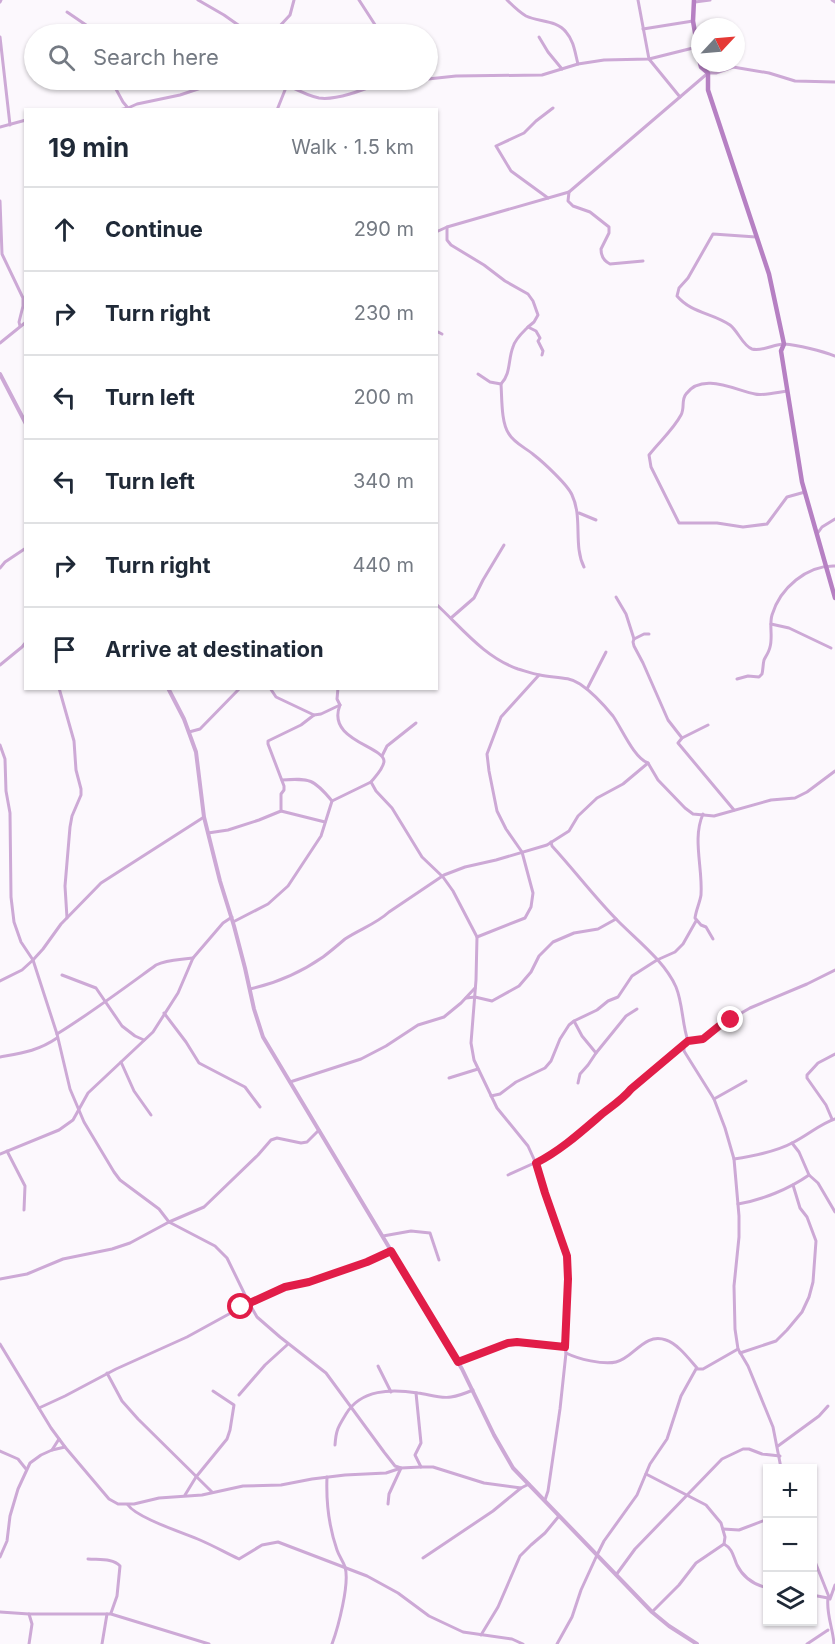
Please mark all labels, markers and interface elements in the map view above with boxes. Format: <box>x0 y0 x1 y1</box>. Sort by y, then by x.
north arrow <box>691 18 745 72</box>
search box <box>24 24 438 90</box>
icon: search <box>45 41 78 74</box>
text: Search here <box>93 44 219 70</box>
text: 19 min <box>48 132 129 163</box>
text: Walk · 1.5 km <box>291 135 414 159</box>
icon: ahead <box>48 213 81 246</box>
text: Continue <box>105 216 203 242</box>
text: 290 m <box>354 217 414 241</box>
icon: right <box>48 297 81 330</box>
text: Turn right <box>105 300 211 326</box>
text: 230 m <box>354 301 414 325</box>
icon: left <box>48 381 81 414</box>
text: Turn left <box>105 384 195 410</box>
text: 200 m <box>353 385 414 409</box>
icon: left <box>48 465 81 498</box>
text: Turn left <box>105 468 195 494</box>
text: 340 m <box>353 469 414 493</box>
icon: right <box>48 549 81 582</box>
text: Turn right <box>105 552 211 578</box>
text: 440 m <box>352 553 414 577</box>
icon: arrive <box>48 633 81 666</box>
text: Arrive at destination <box>105 636 324 662</box>
route end <box>717 1006 743 1032</box>
route start <box>227 1293 253 1319</box>
map controls <box>763 1464 817 1626</box>
button: + <box>763 1464 817 1518</box>
button: − <box>763 1518 817 1572</box>
button: layers <box>763 1572 817 1626</box>

